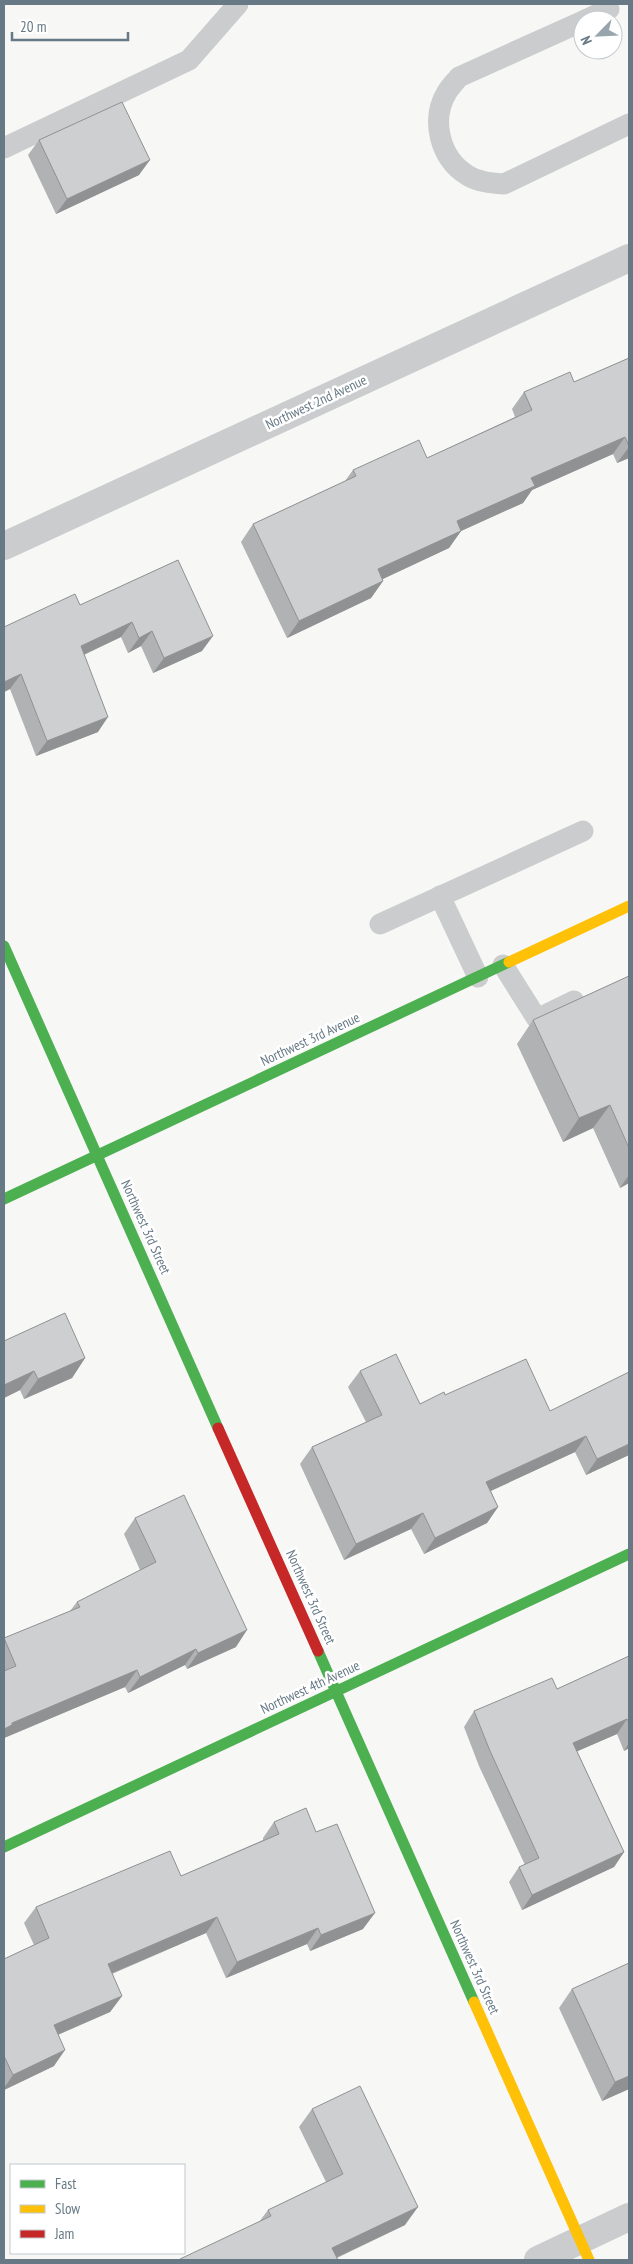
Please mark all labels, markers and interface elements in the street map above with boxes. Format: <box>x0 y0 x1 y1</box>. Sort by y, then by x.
scale bar <box>12 10 129 42</box>
north arrow <box>573 10 623 60</box>
text: 20 m <box>20 17 46 36</box>
text: N <box>576 33 596 47</box>
street label: Northwest 2nd Avenue <box>262 371 370 433</box>
street label: Northwest 3rd Avenue <box>258 1008 363 1070</box>
street label: Northwest 3rd Street <box>117 1177 175 1277</box>
street label: Northwest 3rd Street <box>282 1547 340 1647</box>
street label: Northwest 4th Avenue <box>257 1656 363 1718</box>
street label: Northwest 3rd Street <box>446 1917 504 2017</box>
legend <box>10 2164 185 2254</box>
text: Fast <box>55 2174 76 2193</box>
text: Slow <box>55 2199 80 2218</box>
text: Jam <box>54 2224 74 2243</box>

